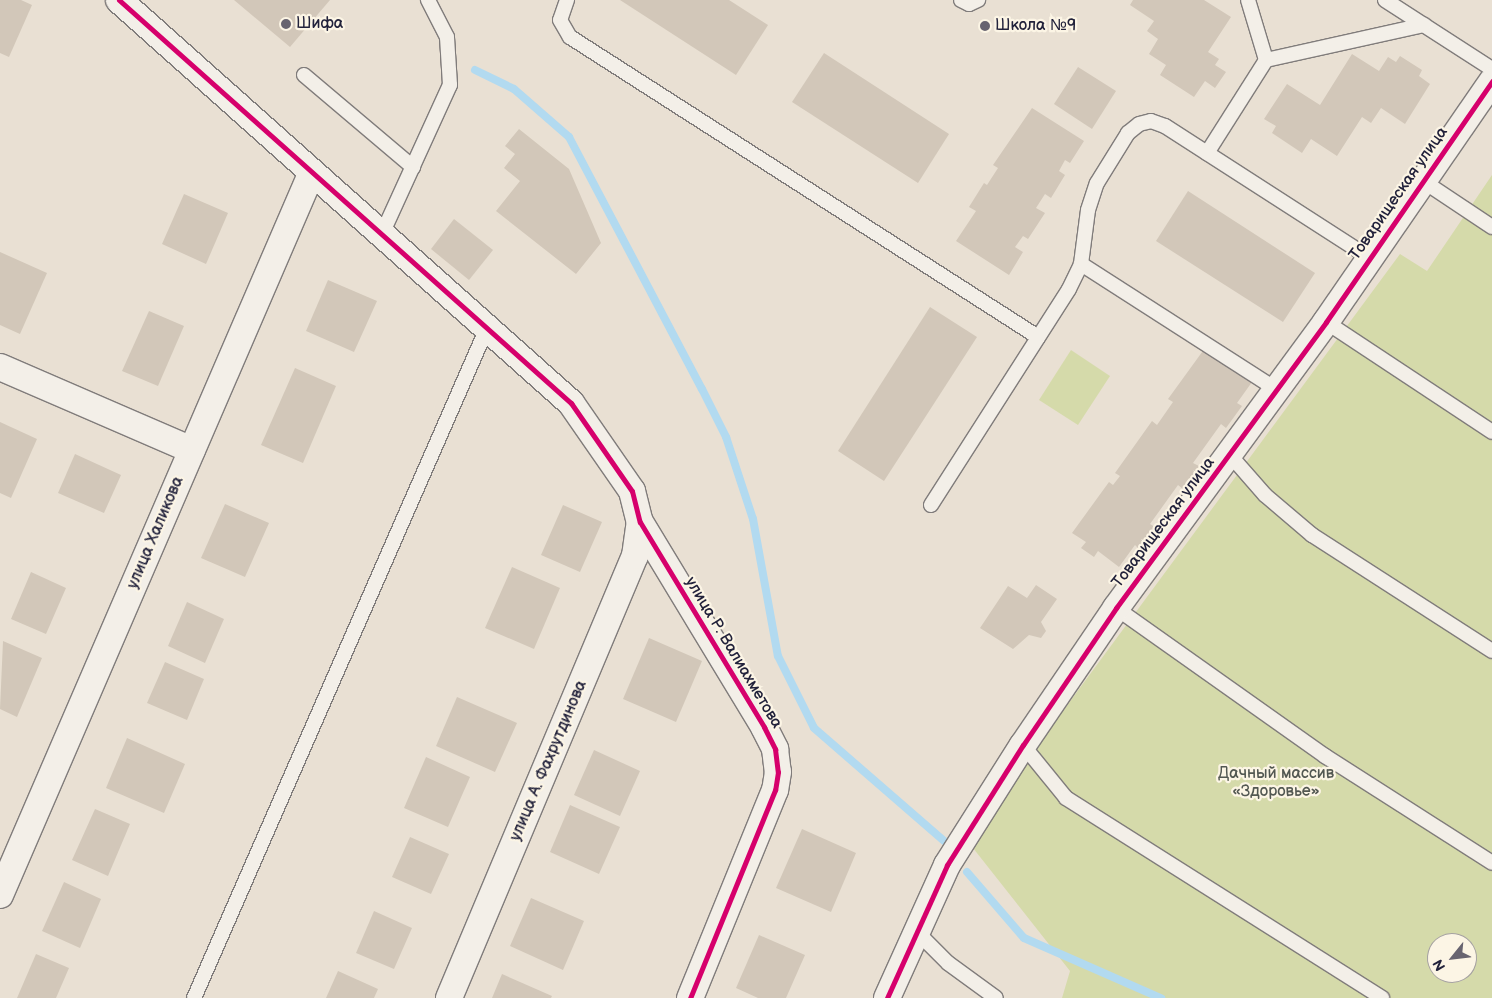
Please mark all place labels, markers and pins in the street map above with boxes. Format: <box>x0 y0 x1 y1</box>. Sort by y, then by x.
place label: Шифа <box>296 14 343 34</box>
place label: Школа №9 <box>995 16 1076 36</box>
marker: Шифа <box>280 18 292 30</box>
marker: Школа №9 <box>979 20 991 32</box>

